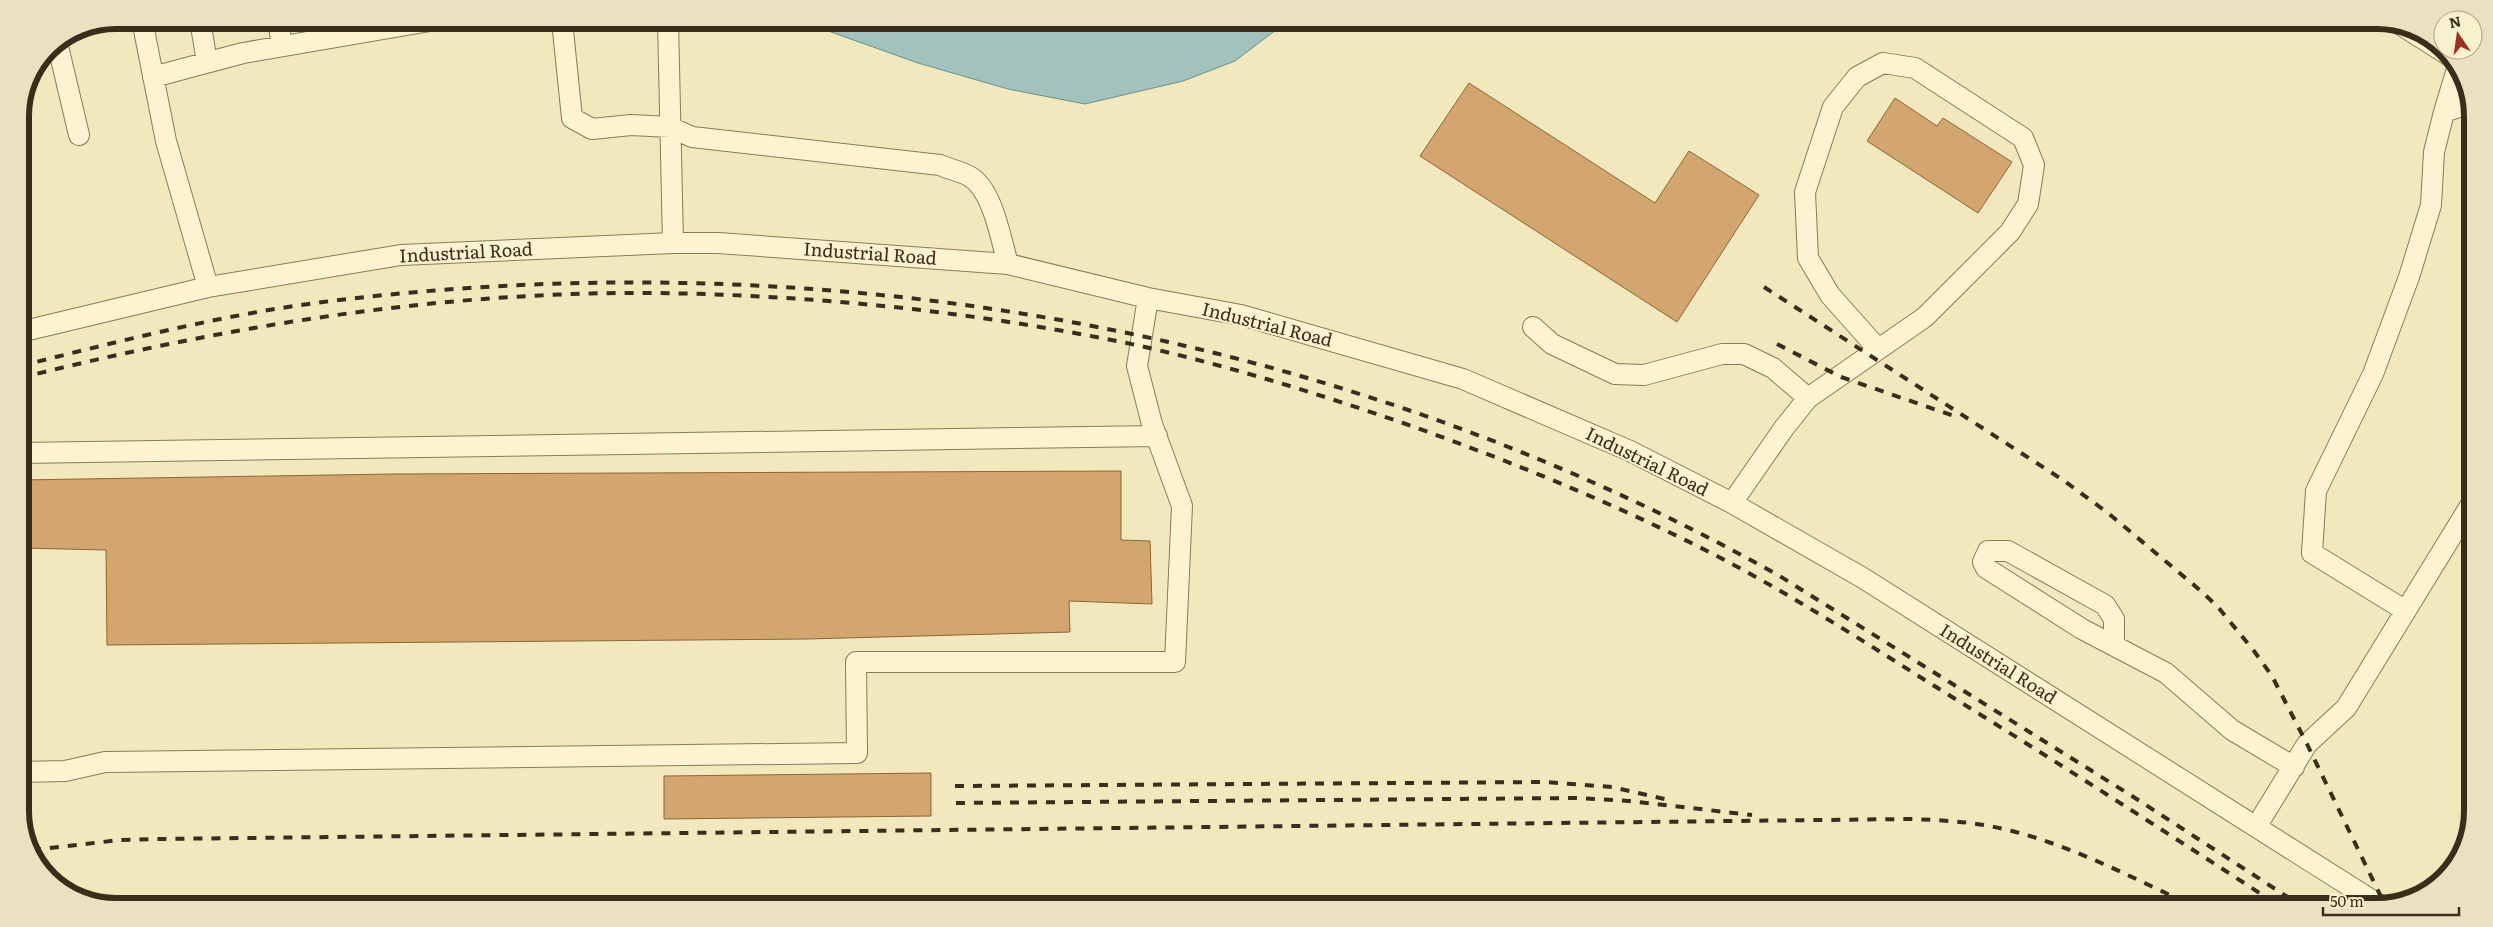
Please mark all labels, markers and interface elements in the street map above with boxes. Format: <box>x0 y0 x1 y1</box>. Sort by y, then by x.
north arrow <box>2433 10 2483 60</box>
text: N <box>2447 10 2463 32</box>
street label: Industrial Road <box>802 234 938 271</box>
street label: Industrial Road <box>398 235 533 268</box>
street label: Industrial Road <box>1199 294 1335 353</box>
street label: Industrial Road <box>1582 419 1714 502</box>
street label: Industrial Road <box>1935 616 2063 710</box>
scale bar <box>2323 884 2459 916</box>
text: 50 m <box>2330 889 2364 912</box>

